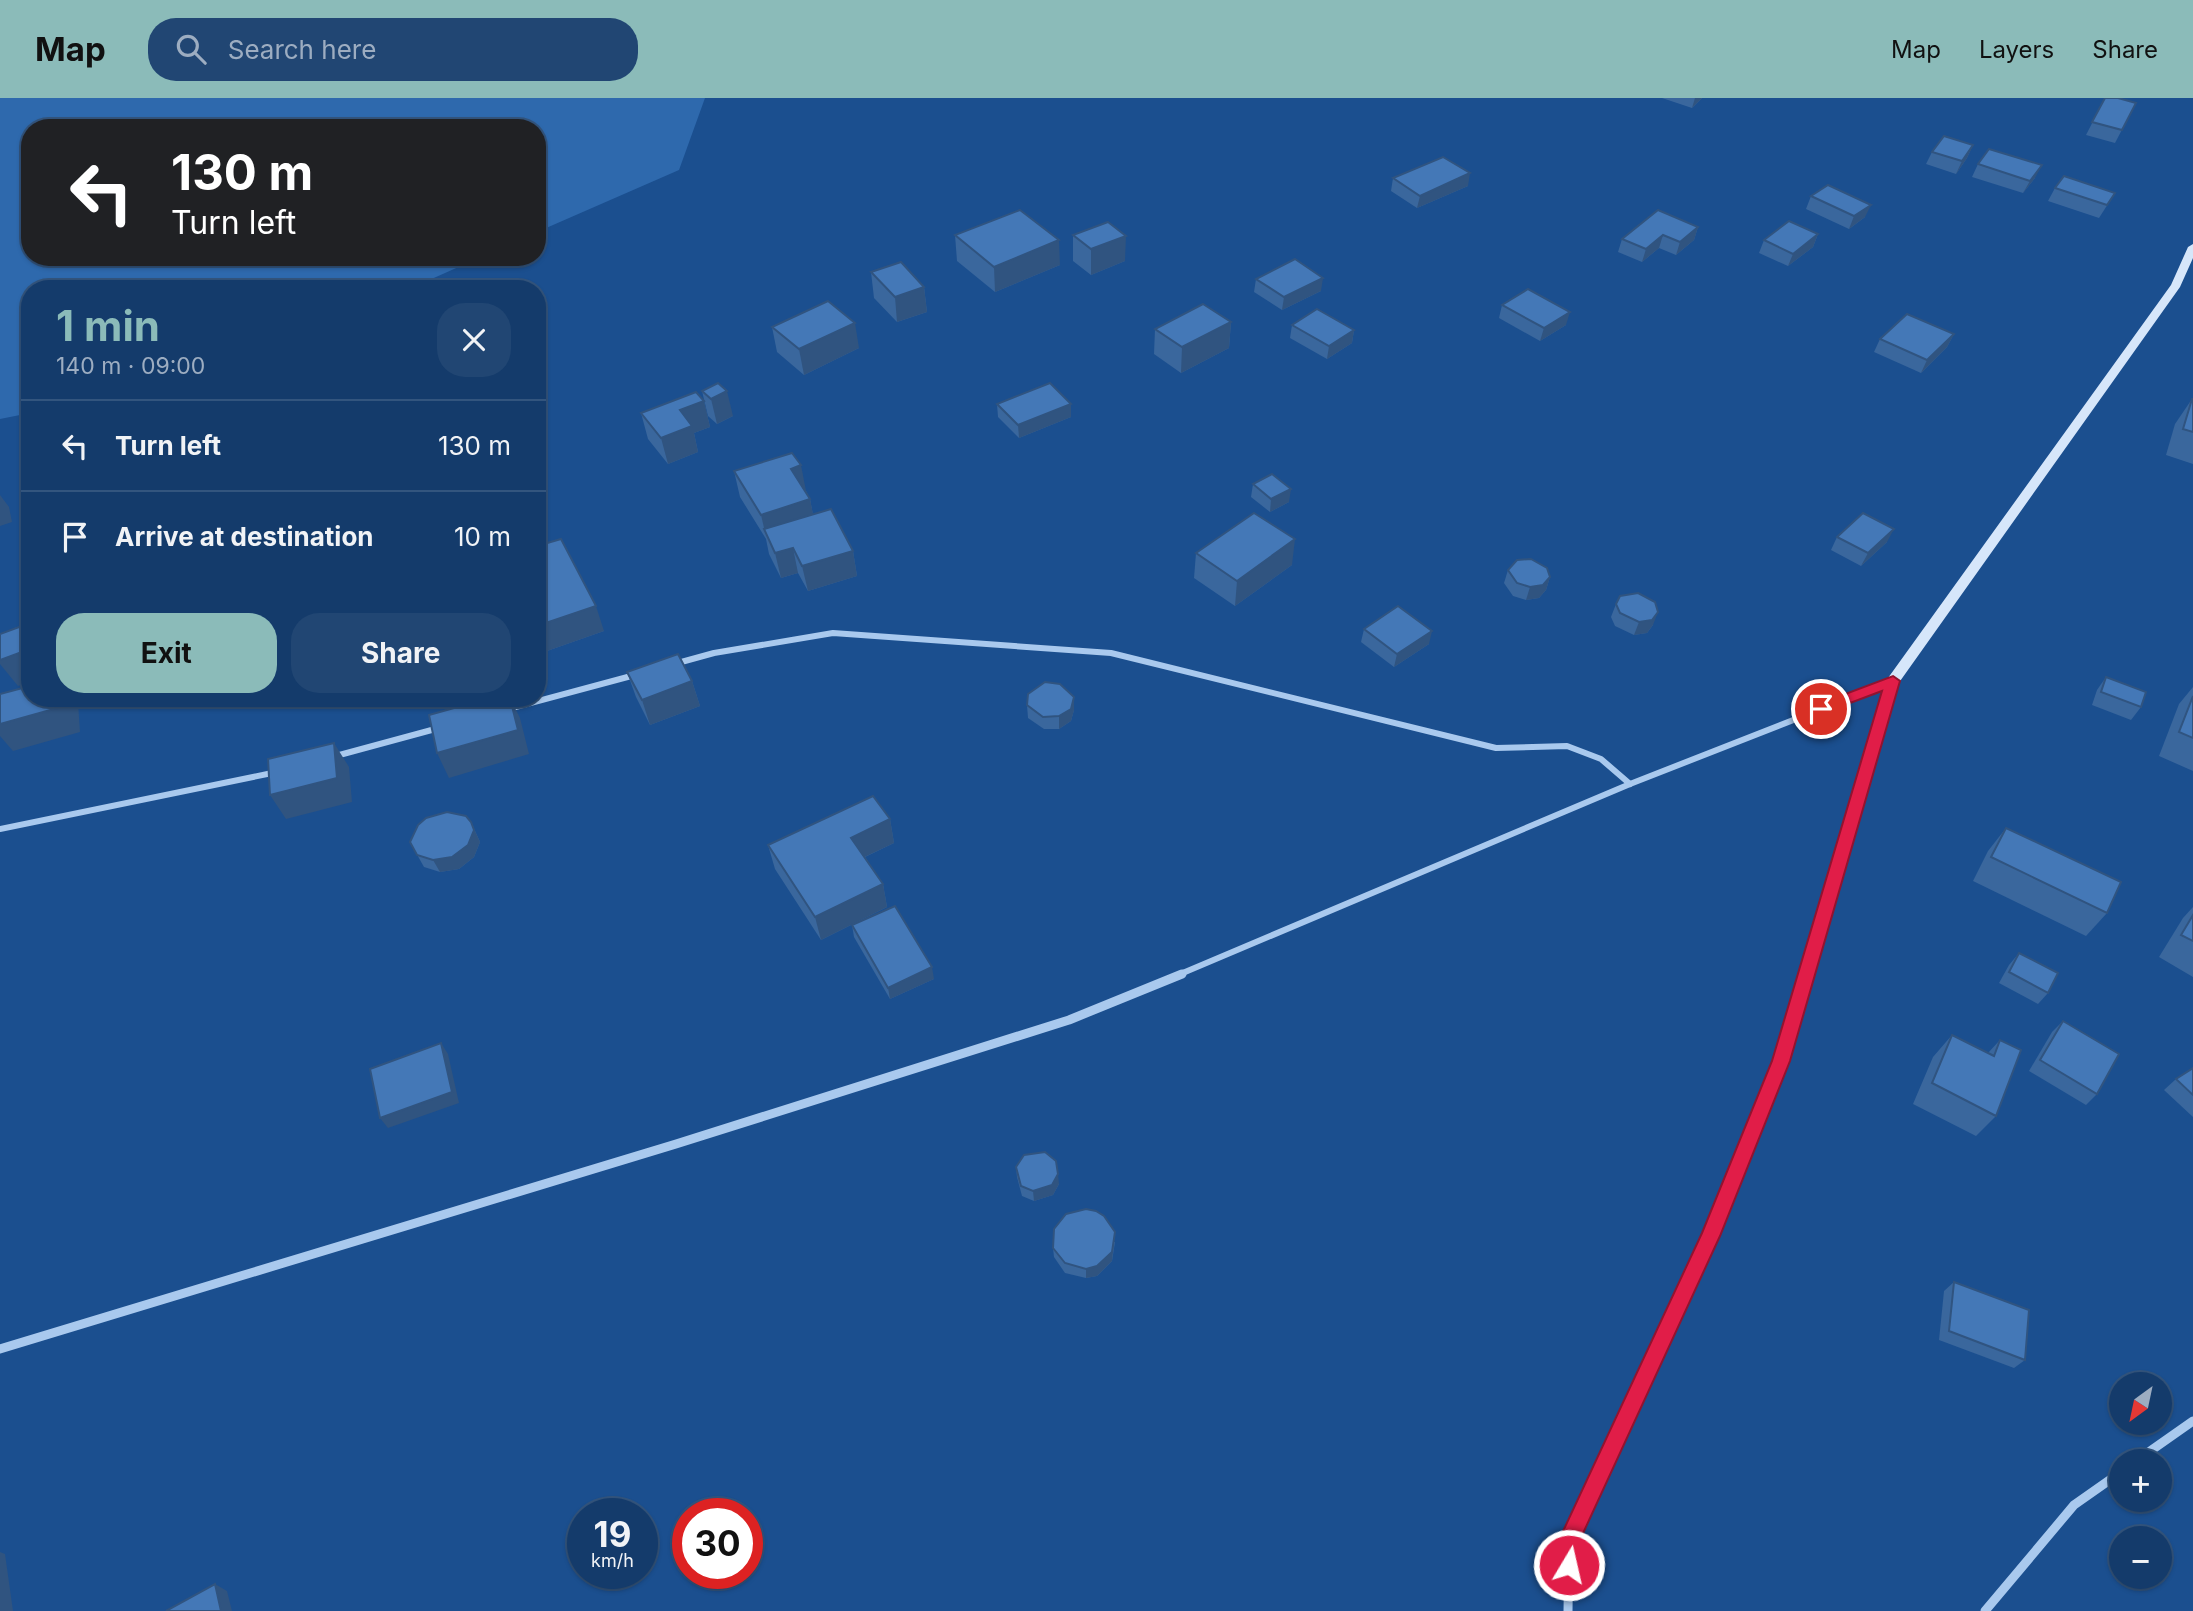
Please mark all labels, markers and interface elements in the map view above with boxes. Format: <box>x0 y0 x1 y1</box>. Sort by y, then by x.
search box <box>148 18 638 81</box>
text: Map <box>35 29 106 69</box>
icon: search <box>172 30 210 68</box>
text: Search here <box>228 34 376 65</box>
text: Map <box>1891 35 1941 64</box>
text: Layers <box>1979 35 2054 64</box>
text: Share <box>2092 35 2158 64</box>
text: 130 m <box>171 143 313 202</box>
icon: left <box>56 147 147 238</box>
text: Turn left <box>171 203 296 242</box>
text: 1 min <box>56 300 160 351</box>
button: close <box>437 303 511 377</box>
text: 140 m · 09:00 <box>56 352 205 380</box>
icon: left <box>56 427 94 465</box>
text: Turn left <box>115 430 221 461</box>
text: 130 m <box>438 430 511 461</box>
icon: arrive <box>56 518 94 556</box>
text: Arrive at destination <box>115 521 374 552</box>
text: 10 m <box>454 521 511 552</box>
button: Exit <box>56 613 277 693</box>
button: Share <box>291 613 511 693</box>
pin <box>1791 679 1851 739</box>
icon: arrive <box>1802 690 1840 728</box>
north arrow <box>2109 1372 2172 1435</box>
map controls <box>2109 1372 2172 1589</box>
button: + <box>2109 1449 2172 1512</box>
speed limit sign: 30 <box>672 1498 763 1589</box>
text: 19 <box>594 1513 631 1555</box>
button: − <box>2109 1526 2172 1589</box>
position arrow <box>1532 1528 1606 1602</box>
text: km/h <box>591 1550 634 1571</box>

